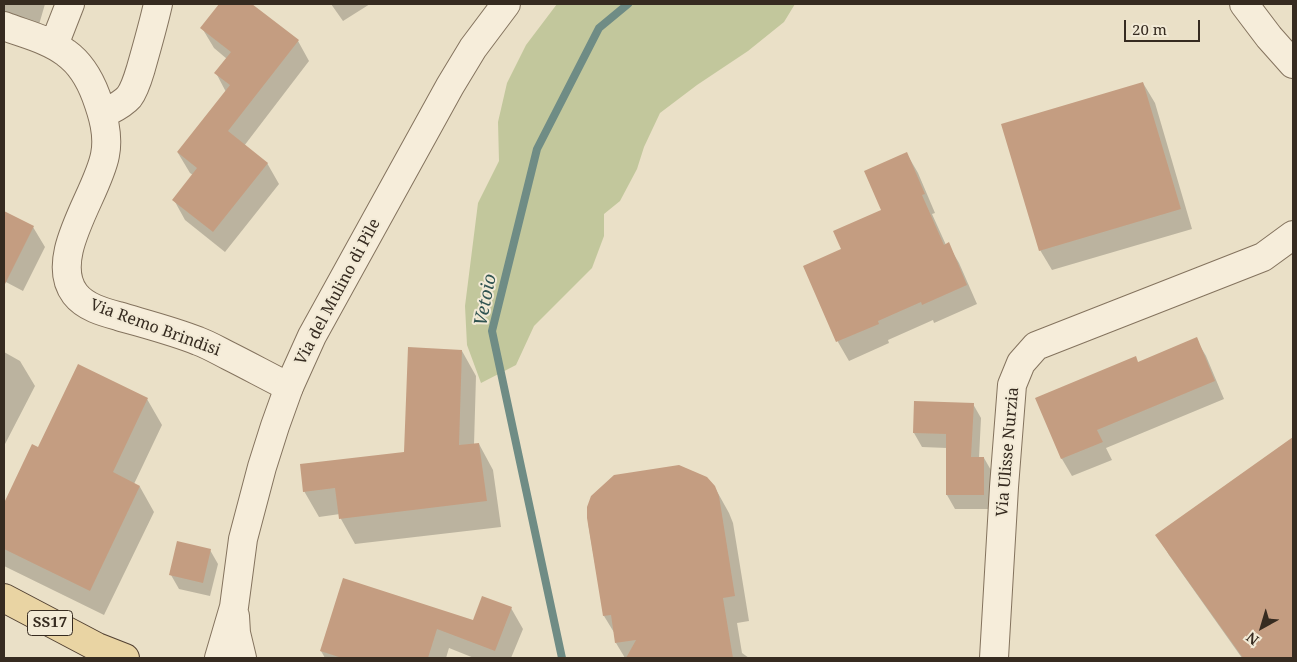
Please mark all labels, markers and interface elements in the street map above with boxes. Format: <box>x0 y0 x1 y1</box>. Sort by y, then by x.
scale bar <box>1127 10 1203 42</box>
text: 20 m <box>1132 19 1167 39</box>
street label: Via del Mulino di Pile <box>291 216 385 368</box>
water label: Vetoio <box>470 272 502 328</box>
street label: Via Remo Brindisi <box>87 295 223 361</box>
street label: Via Ulisse Nurzia <box>993 386 1023 518</box>
north arrow <box>1237 602 1287 652</box>
road number: SS17 <box>28 610 72 636</box>
text: N <box>1242 628 1263 650</box>

